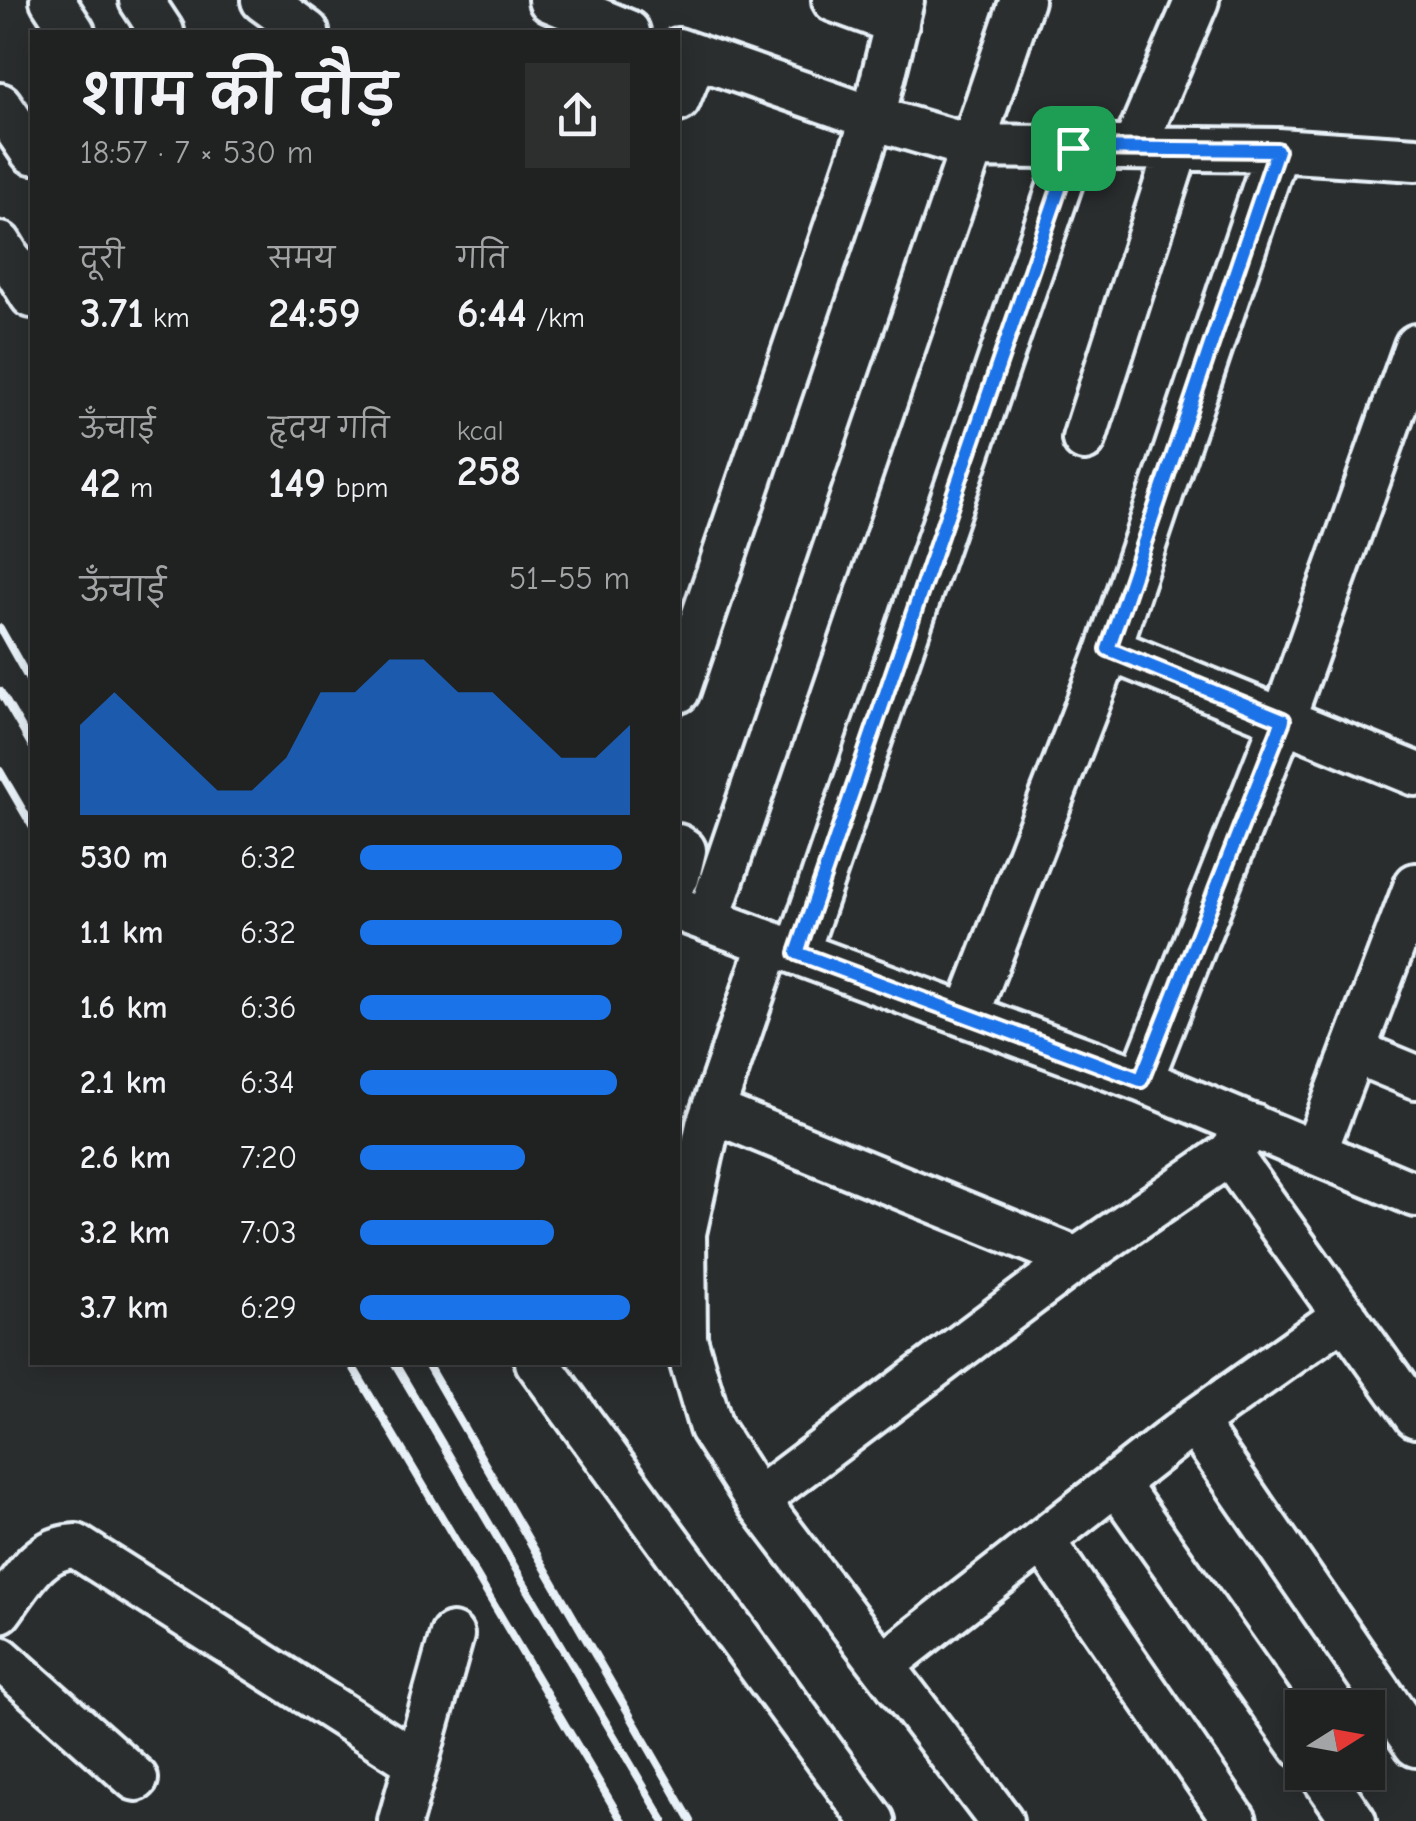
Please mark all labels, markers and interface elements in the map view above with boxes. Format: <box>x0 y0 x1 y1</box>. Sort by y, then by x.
button: share <box>525 63 630 168</box>
text: शाम की दौड़ <box>80 64 397 128</box>
pin <box>1031 106 1116 191</box>
icon: arrive <box>1046 121 1101 176</box>
text: 18:57 · 7 × 530 m <box>80 134 313 171</box>
text: दूरी <box>80 243 124 275</box>
text: समय <box>268 243 335 275</box>
text: गति <box>457 243 508 275</box>
text: 3.71 <box>80 289 144 338</box>
text: 24:59 <box>268 289 361 338</box>
text: 6:44 <box>457 289 527 338</box>
text: km <box>144 302 190 334</box>
text: /km <box>527 302 585 334</box>
text: ऊँचाई <box>80 413 155 445</box>
text: हृदय गति <box>268 413 389 445</box>
text: kcal <box>457 415 504 447</box>
text: 258 <box>457 447 521 496</box>
text: 42 <box>80 459 121 508</box>
text: 149 <box>268 459 326 508</box>
text: m <box>121 472 153 504</box>
text: bpm <box>326 472 388 504</box>
text: 51–55 m <box>509 560 630 597</box>
text: ऊँचाई <box>80 572 166 609</box>
text: 530 m <box>80 839 168 876</box>
text: 6:32 <box>240 839 296 876</box>
text: 1.1 km <box>80 914 163 951</box>
text: 6:32 <box>240 914 296 951</box>
text: 1.6 km <box>80 989 168 1026</box>
text: 6:36 <box>240 989 297 1026</box>
text: 2.1 km <box>80 1064 167 1101</box>
text: 6:34 <box>240 1064 295 1101</box>
text: 2.6 km <box>80 1139 171 1176</box>
text: 7:20 <box>240 1139 297 1176</box>
text: 3.2 km <box>80 1214 170 1251</box>
text: 7:03 <box>240 1214 297 1251</box>
text: 3.7 km <box>80 1289 168 1326</box>
text: 6:29 <box>240 1289 297 1326</box>
north arrow <box>1285 1690 1385 1790</box>
map controls <box>1285 1690 1385 1790</box>

